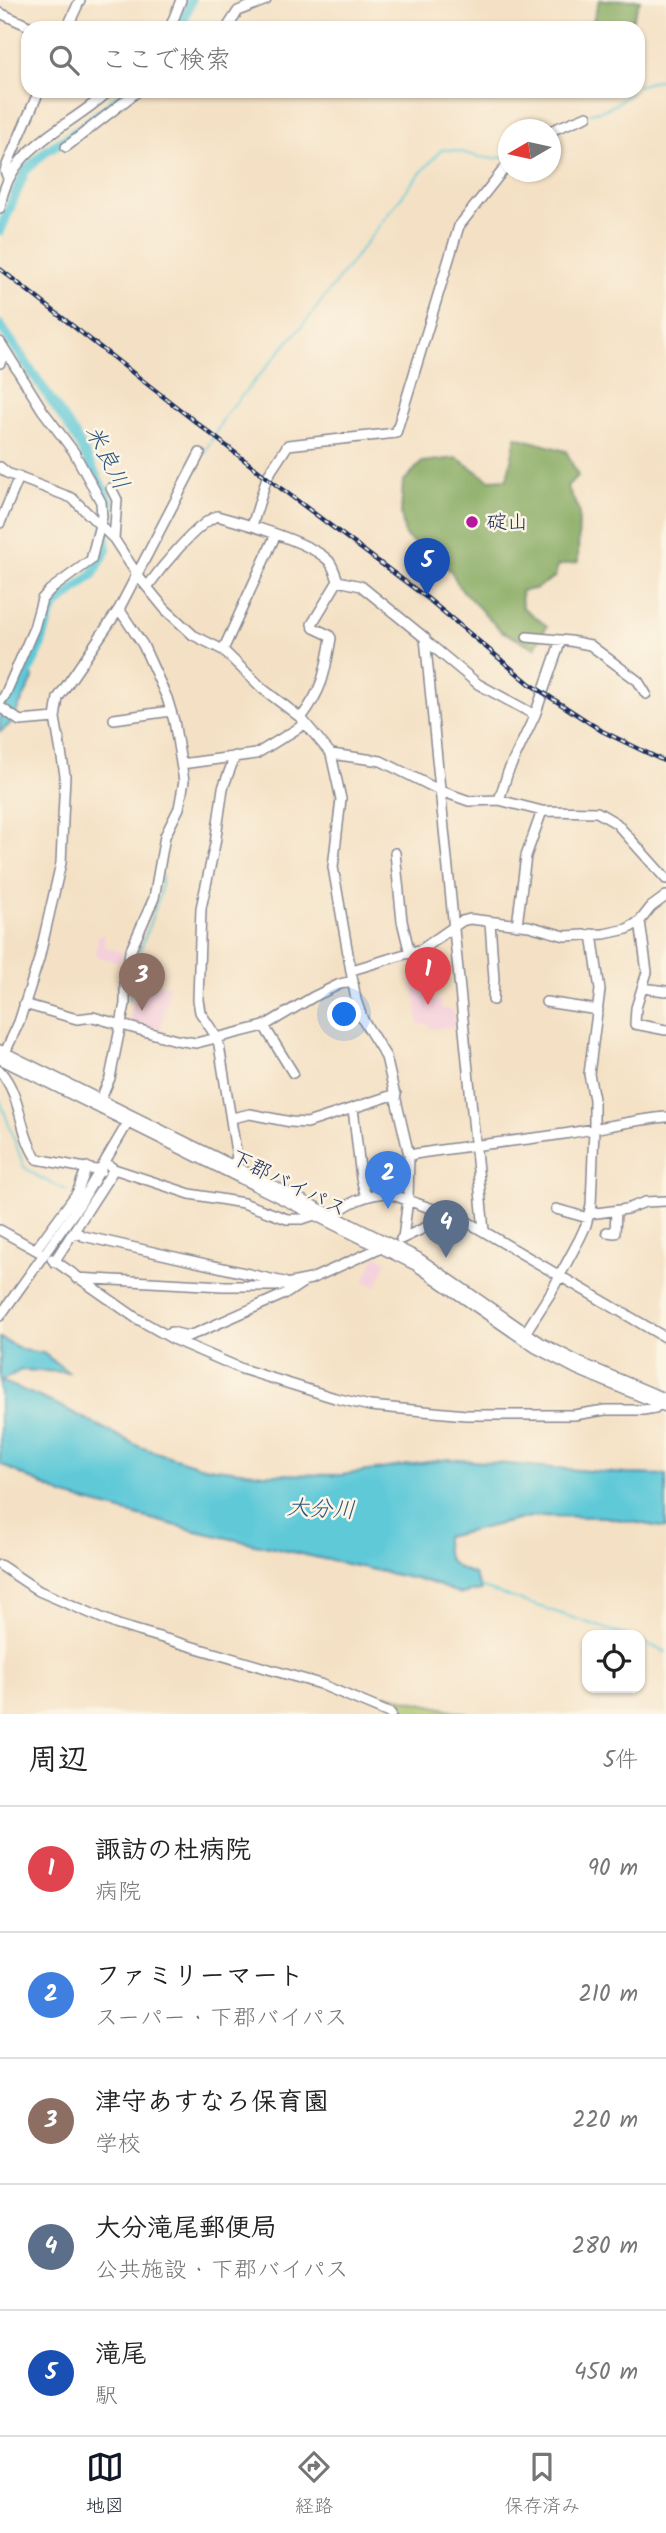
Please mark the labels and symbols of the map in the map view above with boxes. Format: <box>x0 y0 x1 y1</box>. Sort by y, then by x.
north arrow <box>498 119 561 182</box>
water label: 米良川 <box>75 419 138 497</box>
place label: 碇山 <box>486 507 528 540</box>
marker: 碇山 <box>464 514 480 530</box>
pin: 5 <box>404 538 450 596</box>
pin: 1 <box>405 947 451 1005</box>
pin: 3 <box>119 953 165 1011</box>
your location <box>327 997 361 1031</box>
street label: 下郡バイパス <box>225 1142 352 1227</box>
pin: 2 <box>365 1151 411 1209</box>
pin: 4 <box>423 1200 469 1258</box>
water label: 大分川 <box>286 1490 356 1530</box>

